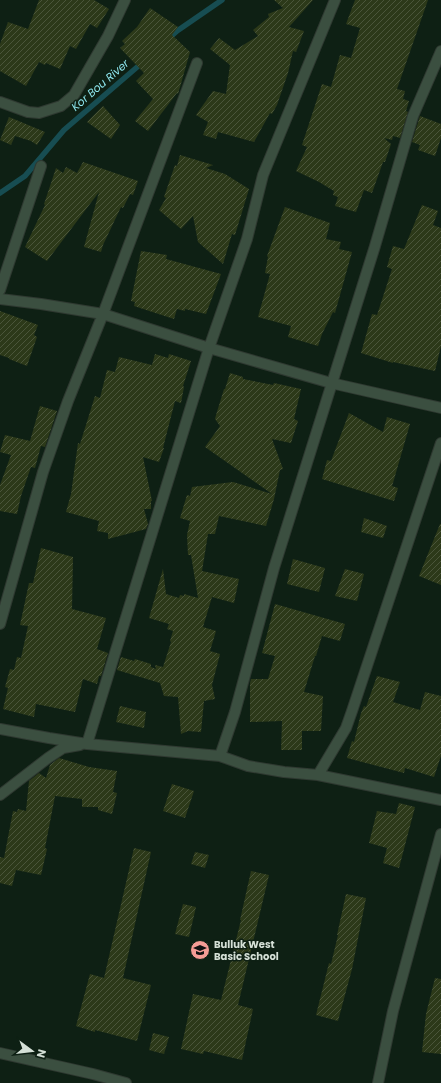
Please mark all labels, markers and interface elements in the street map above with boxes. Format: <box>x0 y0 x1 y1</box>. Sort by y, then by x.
water label: Kor Bou River <box>68 55 133 115</box>
place label: Bulluk West Basic School <box>214 937 279 964</box>
school or university icon: Bulluk West Basic School <box>189 939 211 961</box>
north arrow <box>12 1031 52 1071</box>
text: N <box>33 1048 50 1060</box>

